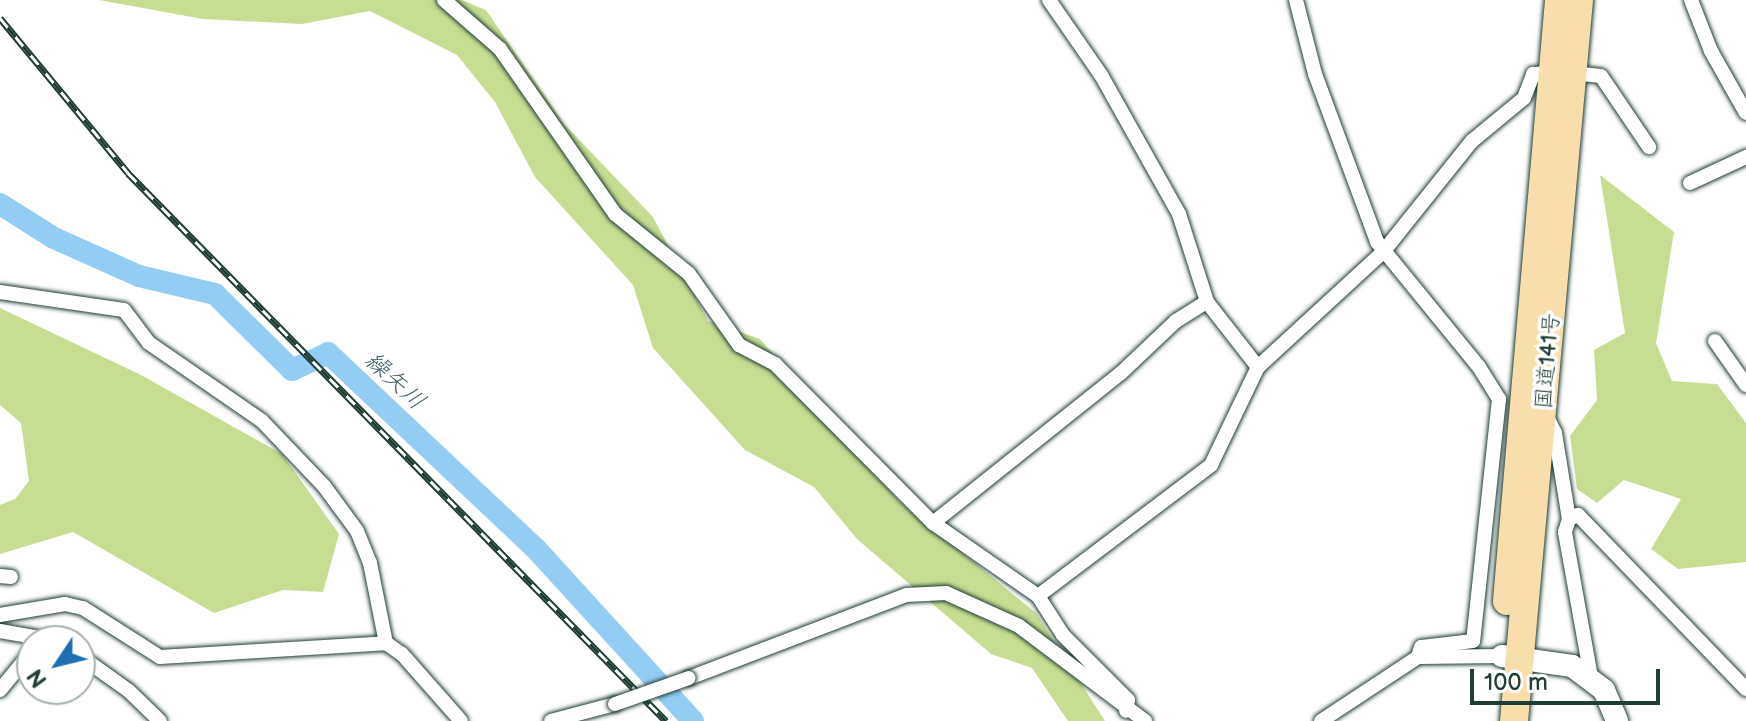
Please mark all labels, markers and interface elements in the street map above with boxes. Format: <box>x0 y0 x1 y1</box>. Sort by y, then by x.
street label: 国道141号 <box>1531 312 1565 410</box>
water label: 繰矢川 <box>359 346 431 416</box>
north arrow <box>16 625 96 705</box>
scale bar <box>1474 653 1664 703</box>
text: N <box>22 663 53 692</box>
text: 100 m <box>1484 668 1548 697</box>

